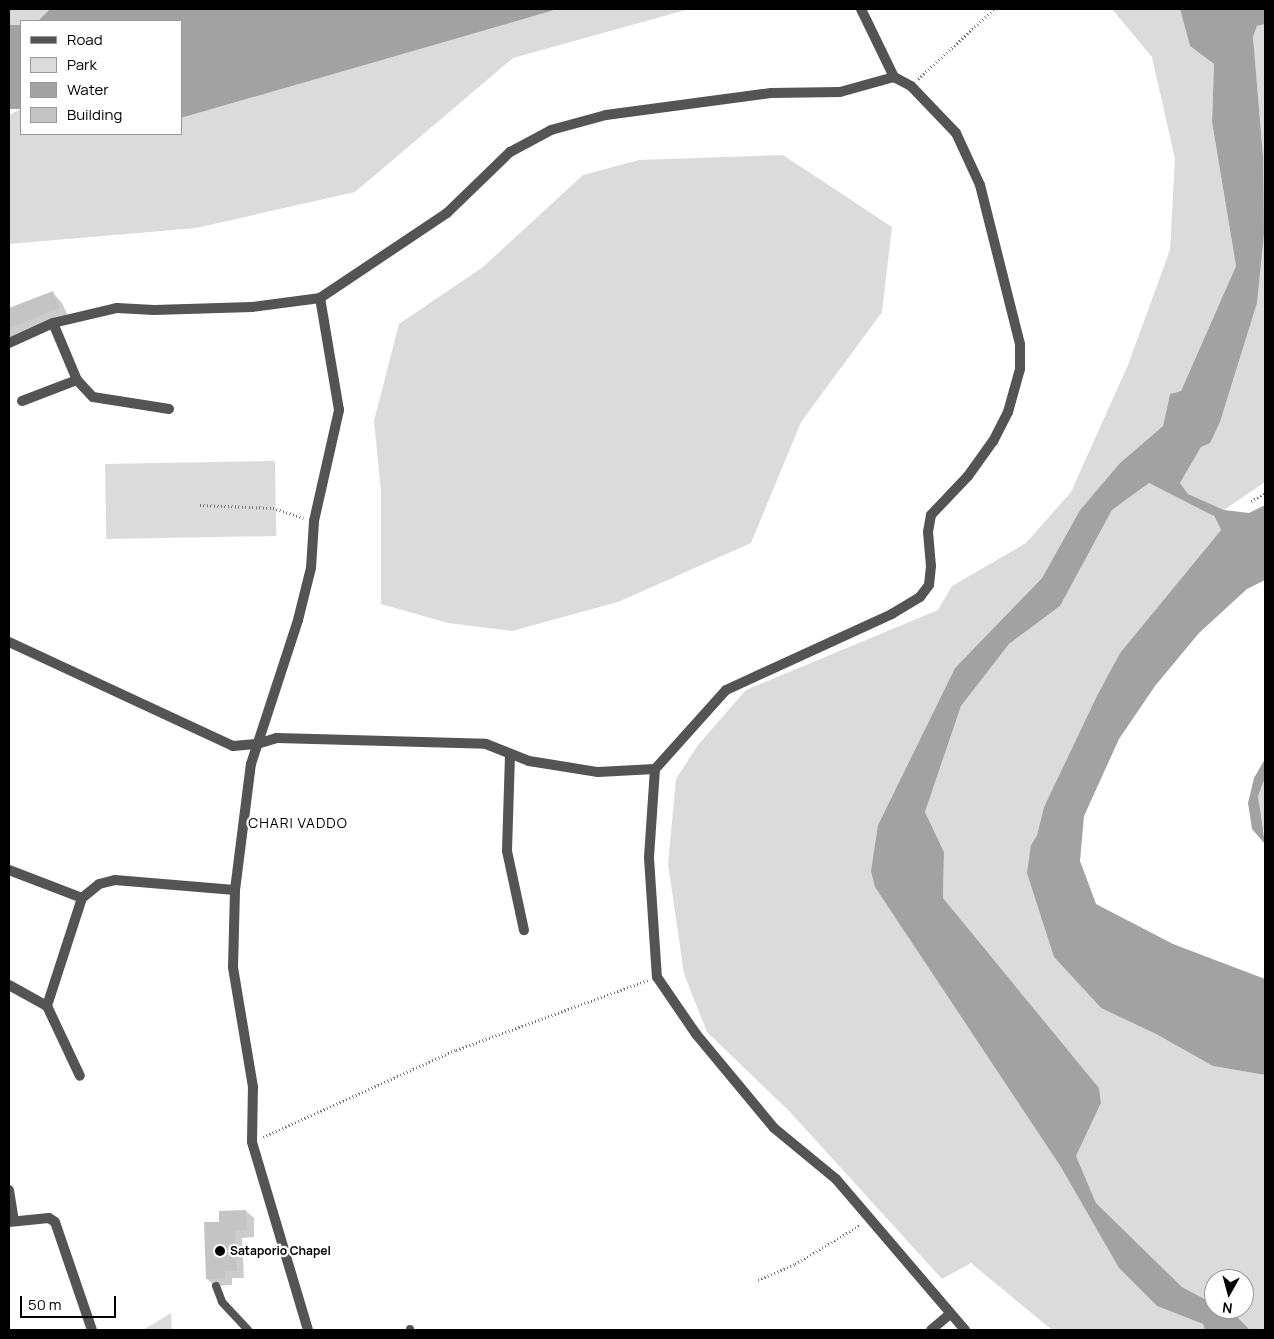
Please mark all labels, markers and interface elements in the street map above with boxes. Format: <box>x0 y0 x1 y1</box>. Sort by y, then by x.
legend <box>20 20 182 135</box>
text: Road <box>67 29 103 50</box>
text: Park <box>67 54 97 75</box>
text: Water <box>67 79 109 100</box>
text: Building <box>67 104 122 125</box>
district label: CHARI VADDO <box>247 815 349 831</box>
place label: Sataporio Chapel <box>230 1244 331 1258</box>
marker: Sataporio Chapel <box>214 1245 226 1257</box>
north arrow <box>1204 1269 1254 1319</box>
scale bar <box>22 1286 119 1318</box>
text: 50 m <box>28 1294 62 1315</box>
text: N <box>1221 1298 1233 1318</box>

